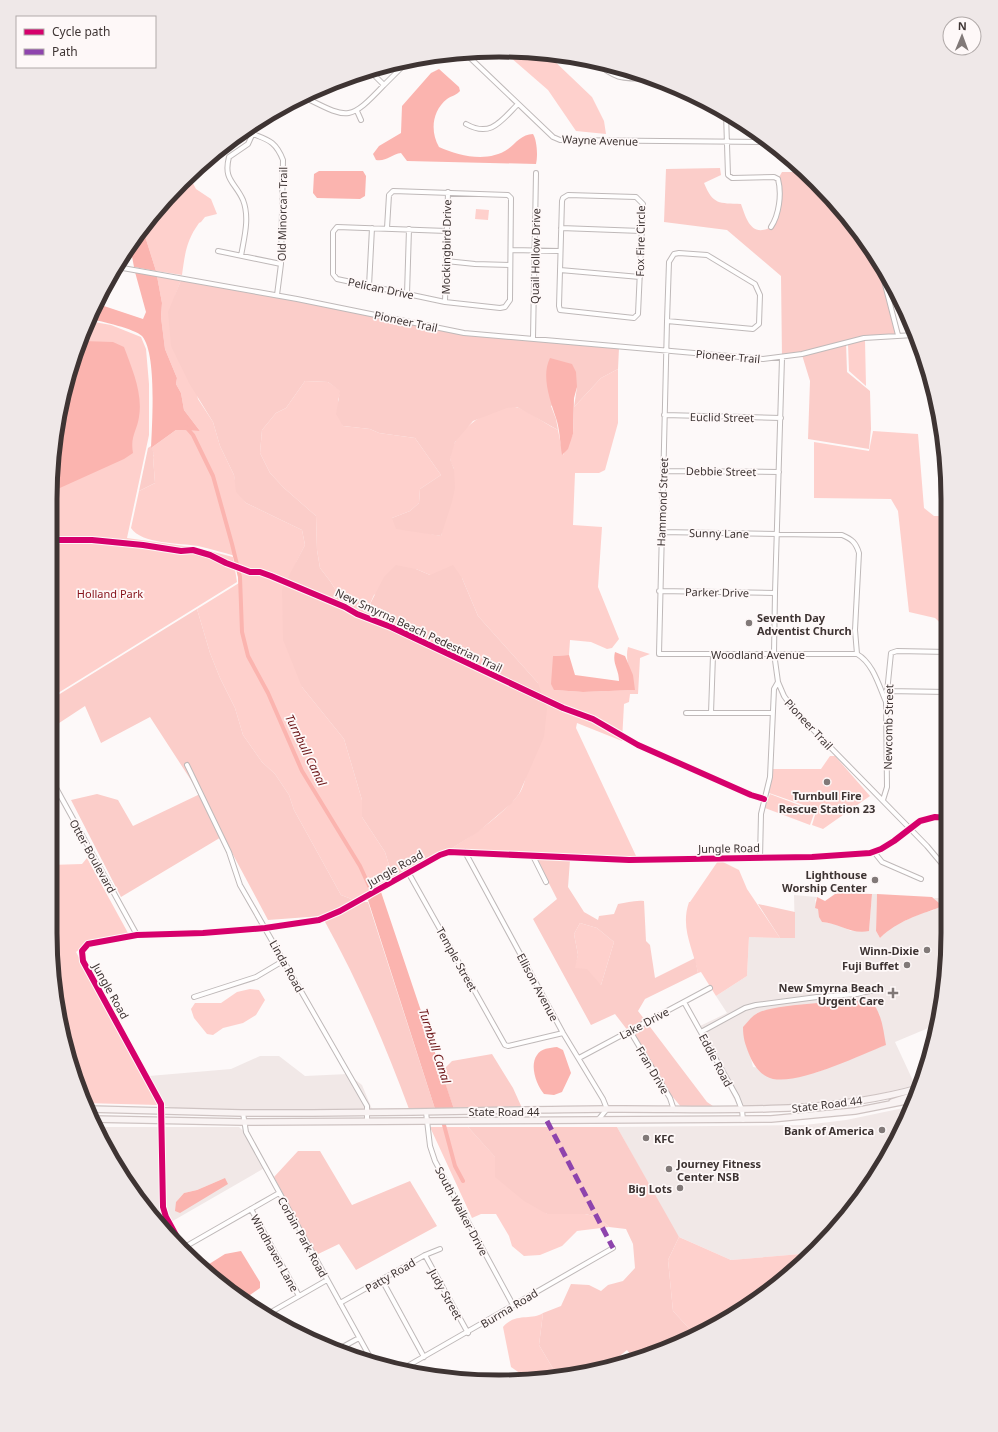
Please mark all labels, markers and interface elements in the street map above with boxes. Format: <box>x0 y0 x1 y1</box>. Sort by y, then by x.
legend <box>16 16 156 68</box>
north arrow <box>942 16 982 56</box>
text: N <box>958 18 967 33</box>
text: Cycle path <box>52 23 110 40</box>
text: Path <box>52 43 78 60</box>
street label: Wayne Avenue <box>562 131 638 149</box>
street label: Old Minorcan Trail <box>274 167 290 261</box>
street label: Mockingbird Drive <box>438 199 454 295</box>
street label: Fox Fire Circle <box>632 205 648 277</box>
street label: Quail Hollow Drive <box>527 208 543 304</box>
street label: Pelican Drive <box>347 274 415 302</box>
street label: Pioneer Trail <box>373 307 439 335</box>
street label: Pioneer Trail <box>695 346 761 366</box>
street label: Euclid Street <box>690 409 754 425</box>
street label: Hammond Street <box>653 457 671 547</box>
street label: Debbie Street <box>686 463 756 479</box>
street label: Sunny Lane <box>689 525 749 541</box>
street label: Parker Drive <box>685 584 749 600</box>
street label: New Smyrna Beach Pedestrian Trail <box>333 585 505 675</box>
park label: Holland Park <box>77 586 143 601</box>
place label: Seventh Day Adventist Church <box>757 610 852 638</box>
marker: Seventh Day Adventist Church <box>744 618 754 628</box>
street label: Woodland Avenue <box>711 647 805 662</box>
street label: Newcomb Street <box>880 684 896 770</box>
street label: Pioneer Trail <box>782 695 836 753</box>
water label: Turnbull Canal <box>281 711 331 790</box>
marker: Turnbull Fire Rescue Station 23 <box>822 777 832 787</box>
place label: Turnbull Fire Rescue Station 23 <box>779 788 875 816</box>
street label: Otter Boulevard <box>66 816 120 896</box>
street label: Jungle Road <box>697 840 760 856</box>
street label: Jungle Road <box>364 846 426 890</box>
place label: Lighthouse Worship Center <box>782 867 867 895</box>
marker: Lighthouse Worship Center <box>870 875 880 885</box>
street label: Temple Street <box>433 924 481 994</box>
street label: Linda Road <box>266 937 308 995</box>
place label: Winn-Dixie <box>860 943 919 958</box>
marker: Winn-Dixie <box>922 945 932 955</box>
street label: Ellison Avenue <box>514 950 562 1024</box>
place label: Fuji Buffet <box>842 958 899 973</box>
street label: Jungle Road <box>89 960 133 1022</box>
marker: Fuji Buffet <box>902 960 912 970</box>
place label: New Smyrna Beach Urgent Care <box>779 980 884 1008</box>
marker: New Smyrna Beach Urgent Care <box>887 987 899 999</box>
street label: Lake Drive <box>617 1004 671 1042</box>
water label: Turnbull Canal <box>415 1006 455 1087</box>
street label: Eddie Road <box>696 1031 736 1089</box>
street label: Fran Drive <box>633 1043 673 1097</box>
street label: State Road 44 <box>791 1092 864 1116</box>
street label: State Road 44 <box>468 1104 540 1119</box>
place label: Bank of America <box>784 1123 874 1138</box>
marker: Bank of America <box>877 1125 887 1135</box>
place label: KFC <box>654 1131 674 1146</box>
marker: KFC <box>641 1133 651 1143</box>
place label: Journey Fitness Center NSB <box>676 1156 762 1184</box>
street label: South Walker Drive <box>432 1164 492 1258</box>
marker: Journey Fitness Center NSB <box>664 1164 674 1174</box>
place label: Big Lots <box>628 1181 672 1196</box>
marker: Big Lots <box>675 1183 685 1193</box>
street label: Corbin Park Road <box>275 1194 331 1280</box>
street label: Windhaven Lane <box>248 1212 302 1294</box>
street label: Patty Road <box>362 1255 418 1295</box>
street label: Judy Street <box>425 1265 466 1322</box>
street label: Burma Road <box>478 1285 540 1331</box>

